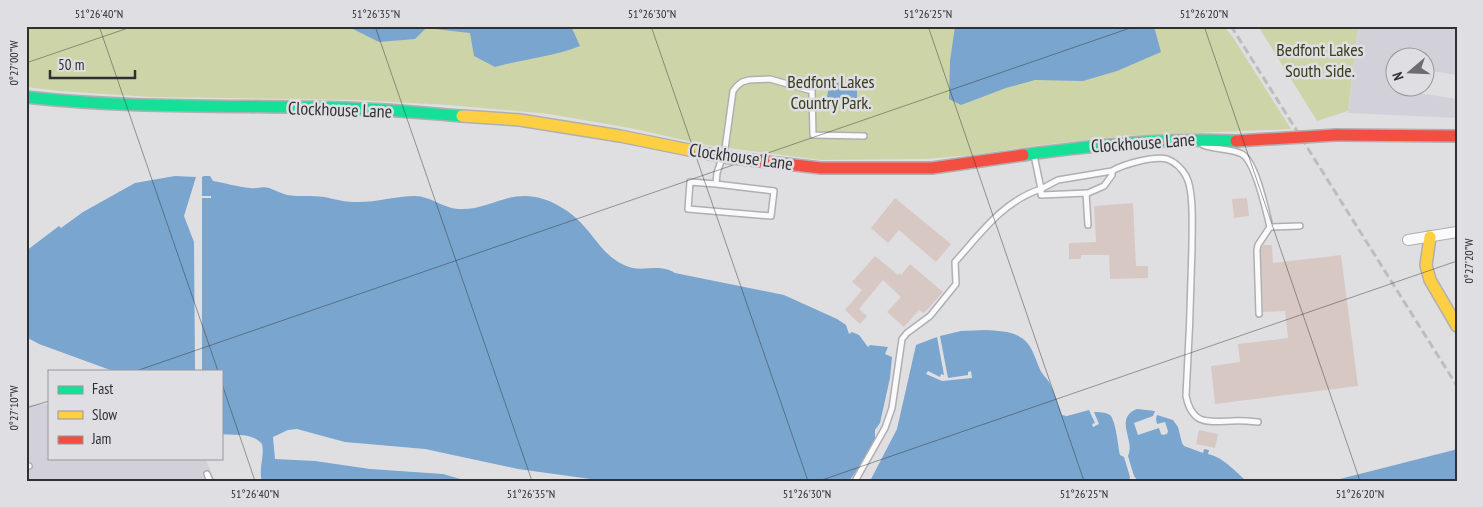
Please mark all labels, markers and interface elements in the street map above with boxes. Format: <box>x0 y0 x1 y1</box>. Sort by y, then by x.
text: 51°26'40"N <box>75 6 123 21</box>
text: 51°26'35"N <box>352 6 400 21</box>
text: 51°26'30"N <box>628 6 676 21</box>
text: 51°26'25"N <box>904 6 952 21</box>
text: 51°26'20"N <box>1180 6 1228 21</box>
park label: Bedfont Lakes South Side. <box>1276 38 1364 82</box>
text: 0°27'00"W <box>6 40 21 86</box>
scale bar <box>50 48 135 80</box>
north arrow <box>1386 48 1436 98</box>
text: 50 m <box>58 55 84 74</box>
park label: Bedfont Lakes Country Park. <box>787 70 875 114</box>
text: N <box>1388 70 1407 83</box>
street label: Clockhouse Lane <box>288 96 392 123</box>
street label: Clockhouse Lane <box>1090 127 1196 158</box>
street label: Clockhouse Lane <box>688 138 794 175</box>
text: 0°27'20"W <box>1461 238 1476 284</box>
legend <box>48 370 222 460</box>
text: Fast <box>92 379 113 398</box>
text: 0°27'10"W <box>6 385 21 431</box>
text: Slow <box>92 405 117 424</box>
text: Jam <box>91 429 111 448</box>
text: 51°26'40"N <box>231 486 279 501</box>
text: 51°26'35"N <box>507 486 555 501</box>
text: 51°26'30"N <box>783 486 831 501</box>
text: 51°26'25"N <box>1060 486 1108 501</box>
text: 51°26'20"N <box>1336 486 1384 501</box>

